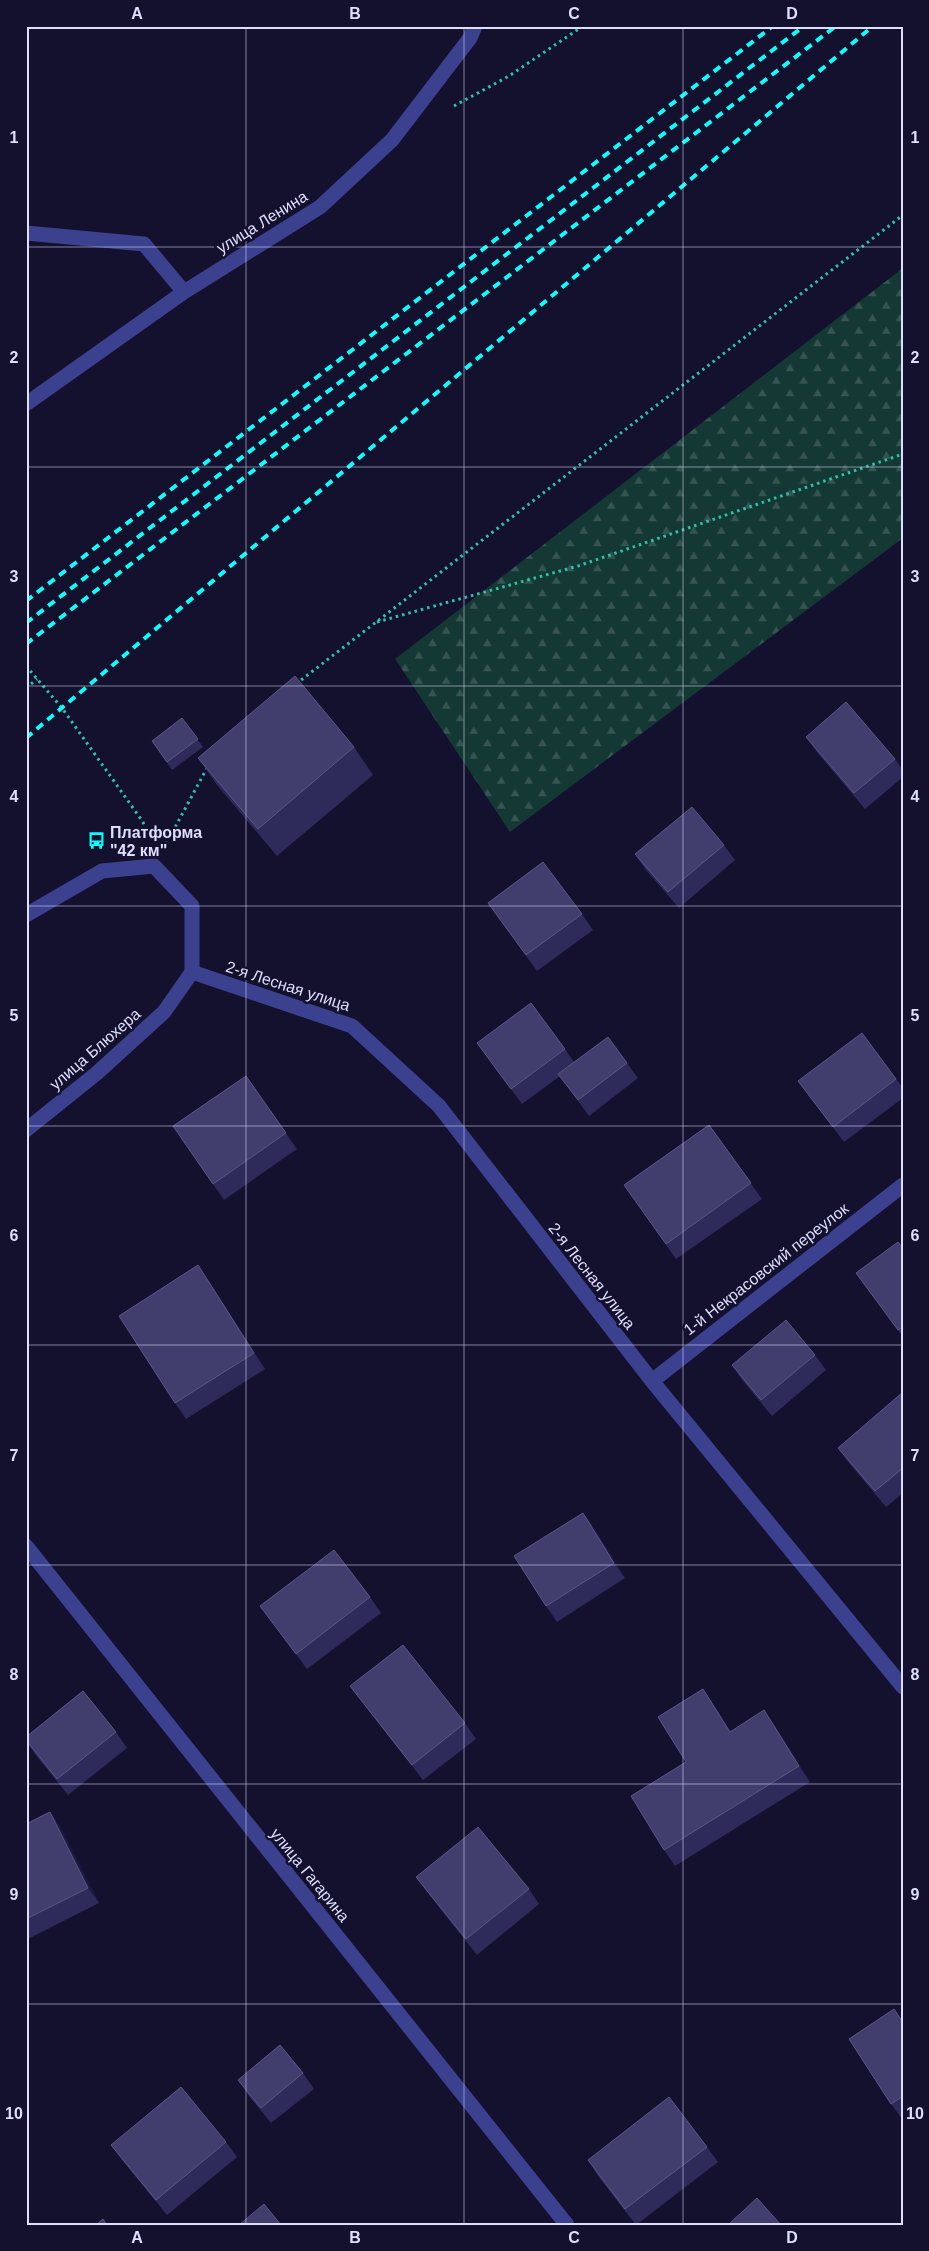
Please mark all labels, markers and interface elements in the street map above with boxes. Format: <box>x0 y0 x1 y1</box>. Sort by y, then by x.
text: A <box>131 5 143 22</box>
text: B <box>349 5 361 22</box>
text: C <box>568 5 580 22</box>
text: D <box>786 5 798 22</box>
text: 1 <box>10 129 19 146</box>
text: 1 <box>911 129 920 146</box>
street label: улица Ленина <box>214 187 310 257</box>
text: 2 <box>10 349 19 366</box>
text: 2 <box>911 349 920 366</box>
text: 3 <box>10 568 19 585</box>
text: 3 <box>911 568 920 585</box>
text: 4 <box>10 788 19 805</box>
text: 4 <box>911 788 920 805</box>
place label: Платформа "42 км" <box>110 824 202 859</box>
bus stop icon: Платформа "42 км" <box>86 831 106 851</box>
street label: 2-я Лесная улица <box>224 958 352 1014</box>
street label: улица Блюхера <box>46 1005 144 1093</box>
text: 5 <box>10 1007 19 1024</box>
text: 5 <box>911 1007 920 1024</box>
street label: 1-й Некрасовский переулок <box>680 1199 852 1338</box>
street label: 2-я Лесная улица <box>545 1220 639 1332</box>
text: 6 <box>10 1227 19 1244</box>
text: 6 <box>911 1227 920 1244</box>
text: 7 <box>10 1447 19 1464</box>
text: 7 <box>911 1447 920 1464</box>
text: 8 <box>10 1666 19 1683</box>
text: 8 <box>911 1666 920 1683</box>
street label: улица Гагарина <box>267 1825 353 1925</box>
text: 9 <box>10 1886 19 1903</box>
text: 9 <box>911 1886 920 1903</box>
text: 10 <box>5 2105 23 2122</box>
text: 10 <box>906 2105 924 2122</box>
text: A <box>131 2229 143 2246</box>
text: B <box>349 2229 361 2246</box>
text: C <box>568 2229 580 2246</box>
text: D <box>786 2229 798 2246</box>

